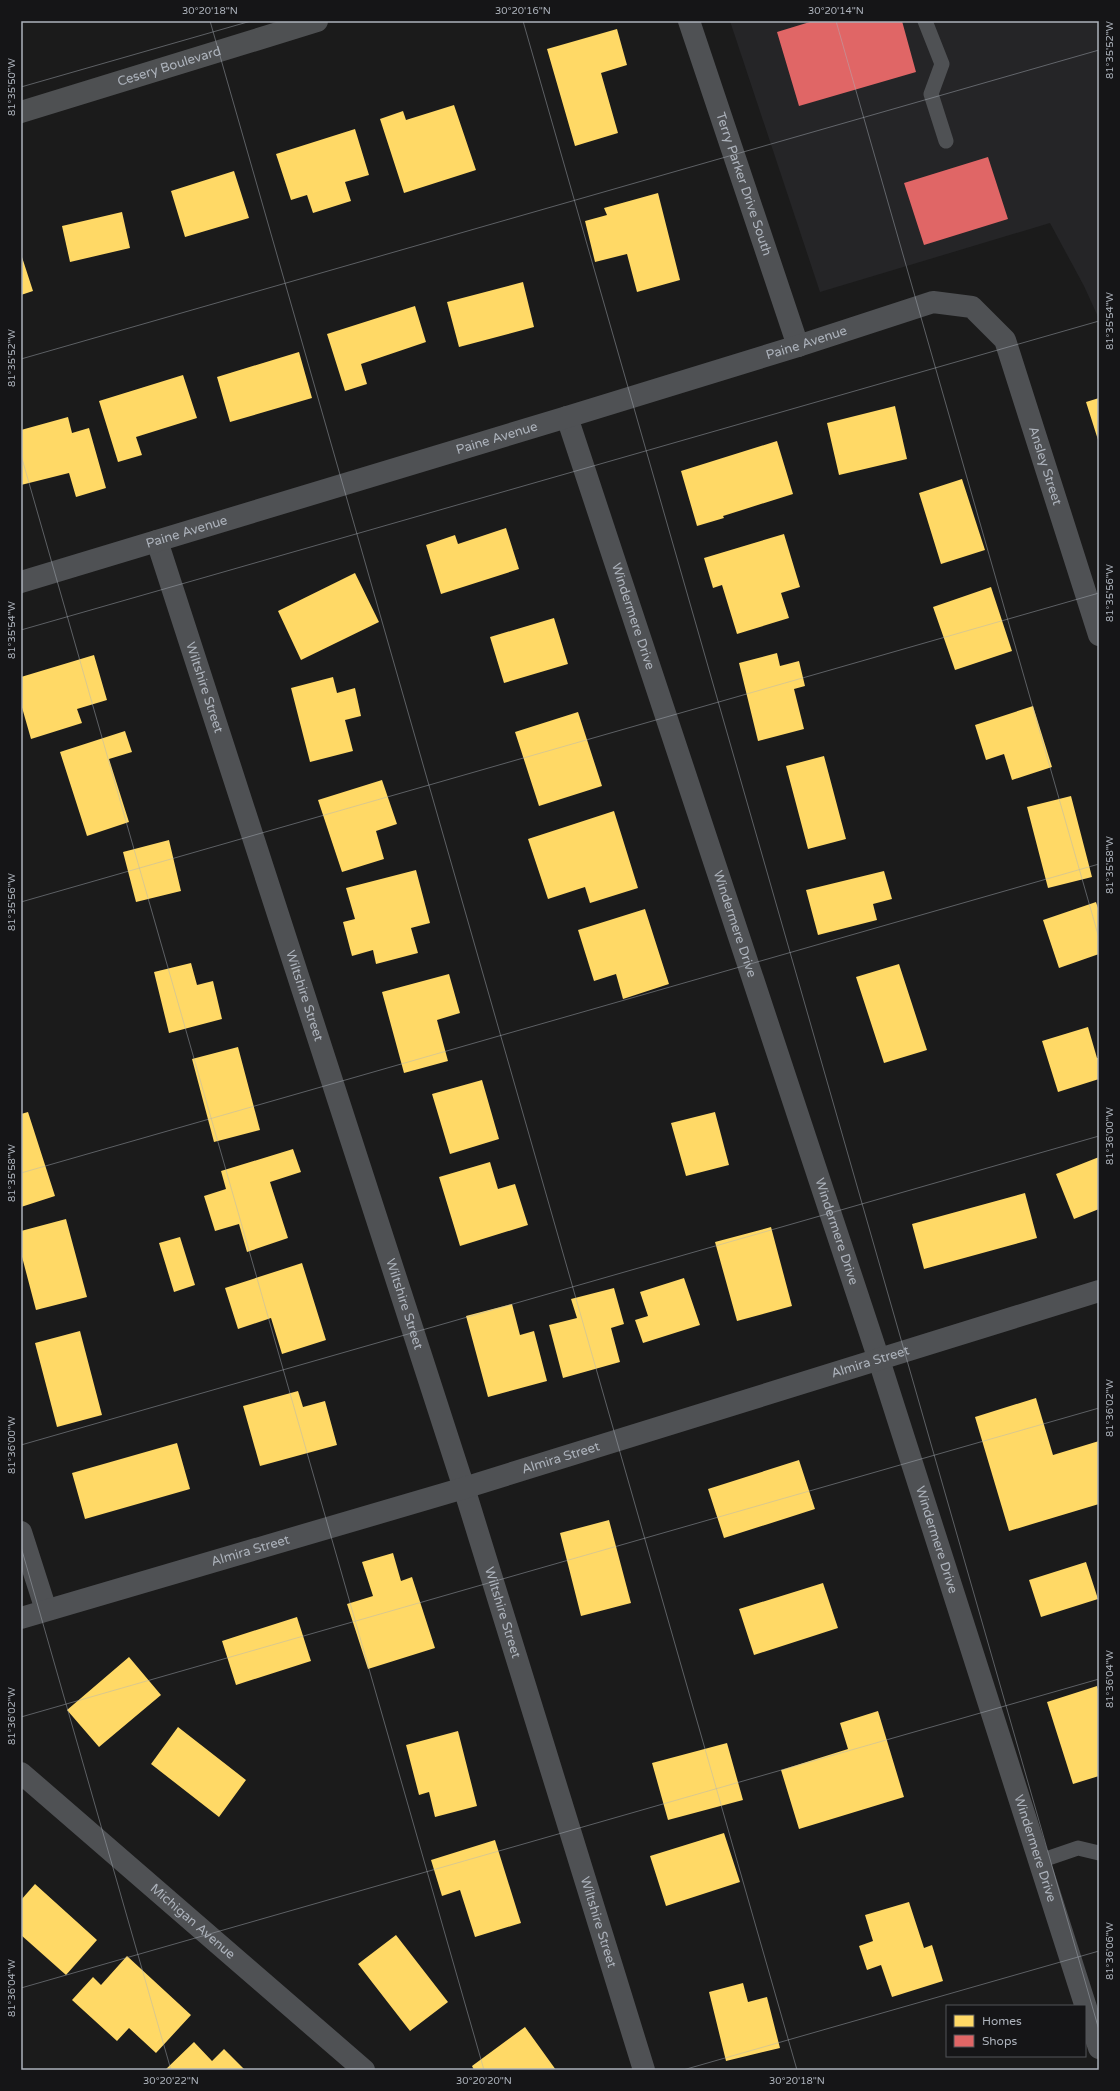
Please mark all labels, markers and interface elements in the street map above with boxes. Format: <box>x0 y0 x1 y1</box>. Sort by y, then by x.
text: 30°20'18"N <box>182 5 238 17</box>
text: 30°20'16"N <box>495 5 551 17</box>
text: 30°20'14"N <box>808 5 864 17</box>
text: 81°35'52"W <box>1104 21 1116 79</box>
street label: Cesery Boulevard <box>115 43 223 90</box>
text: 81°35'50"W <box>6 58 18 116</box>
street label: Terry Parker Drive South <box>712 110 775 258</box>
text: 81°35'54"W <box>1104 292 1116 350</box>
street label: Paine Avenue <box>764 323 849 363</box>
text: 81°35'52"W <box>6 329 18 387</box>
street label: Paine Avenue <box>454 418 539 458</box>
street label: Ansley Street <box>1025 424 1065 507</box>
street label: Paine Avenue <box>144 512 229 552</box>
street label: Windermere Drive <box>608 561 658 672</box>
text: 81°35'56"W <box>1104 564 1116 622</box>
text: 81°35'54"W <box>6 601 18 659</box>
street label: Wiltshire Street <box>182 640 227 735</box>
text: 81°35'58"W <box>1104 836 1116 894</box>
street label: Windermere Drive <box>710 868 760 979</box>
text: 81°35'56"W <box>6 873 18 931</box>
street label: Wiltshire Street <box>282 948 327 1043</box>
text: 81°36'00"W <box>1104 1107 1116 1165</box>
text: 81°35'58"W <box>6 1144 18 1202</box>
street label: Windermere Drive <box>811 1176 862 1287</box>
street label: Wiltshire Street <box>382 1256 427 1351</box>
street label: Almira Street <box>829 1342 911 1382</box>
text: 81°36'02"W <box>1104 1379 1116 1437</box>
text: 81°36'00"W <box>6 1416 18 1474</box>
street label: Almira Street <box>520 1438 602 1478</box>
street label: Windermere Drive <box>912 1484 961 1595</box>
street label: Almira Street <box>209 1532 291 1570</box>
street label: Wiltshire Street <box>481 1565 524 1660</box>
text: 81°36'04"W <box>1104 1650 1116 1708</box>
text: 81°36'02"W <box>6 1687 18 1745</box>
street label: Windermere Drive <box>1011 1793 1060 1904</box>
street label: Wiltshire Street <box>577 1875 620 1970</box>
street label: Michigan Avenue <box>147 1880 238 1963</box>
text: 81°36'06"W <box>1104 1922 1116 1980</box>
text: 81°36'04"W <box>6 1959 18 2017</box>
legend <box>946 2005 1086 2057</box>
text: Homes <box>982 2014 1022 2028</box>
text: Shops <box>982 2034 1017 2048</box>
text: 30°20'22"N <box>143 2075 199 2087</box>
text: 30°20'20"N <box>456 2075 512 2087</box>
text: 30°20'18"N <box>769 2075 825 2087</box>

